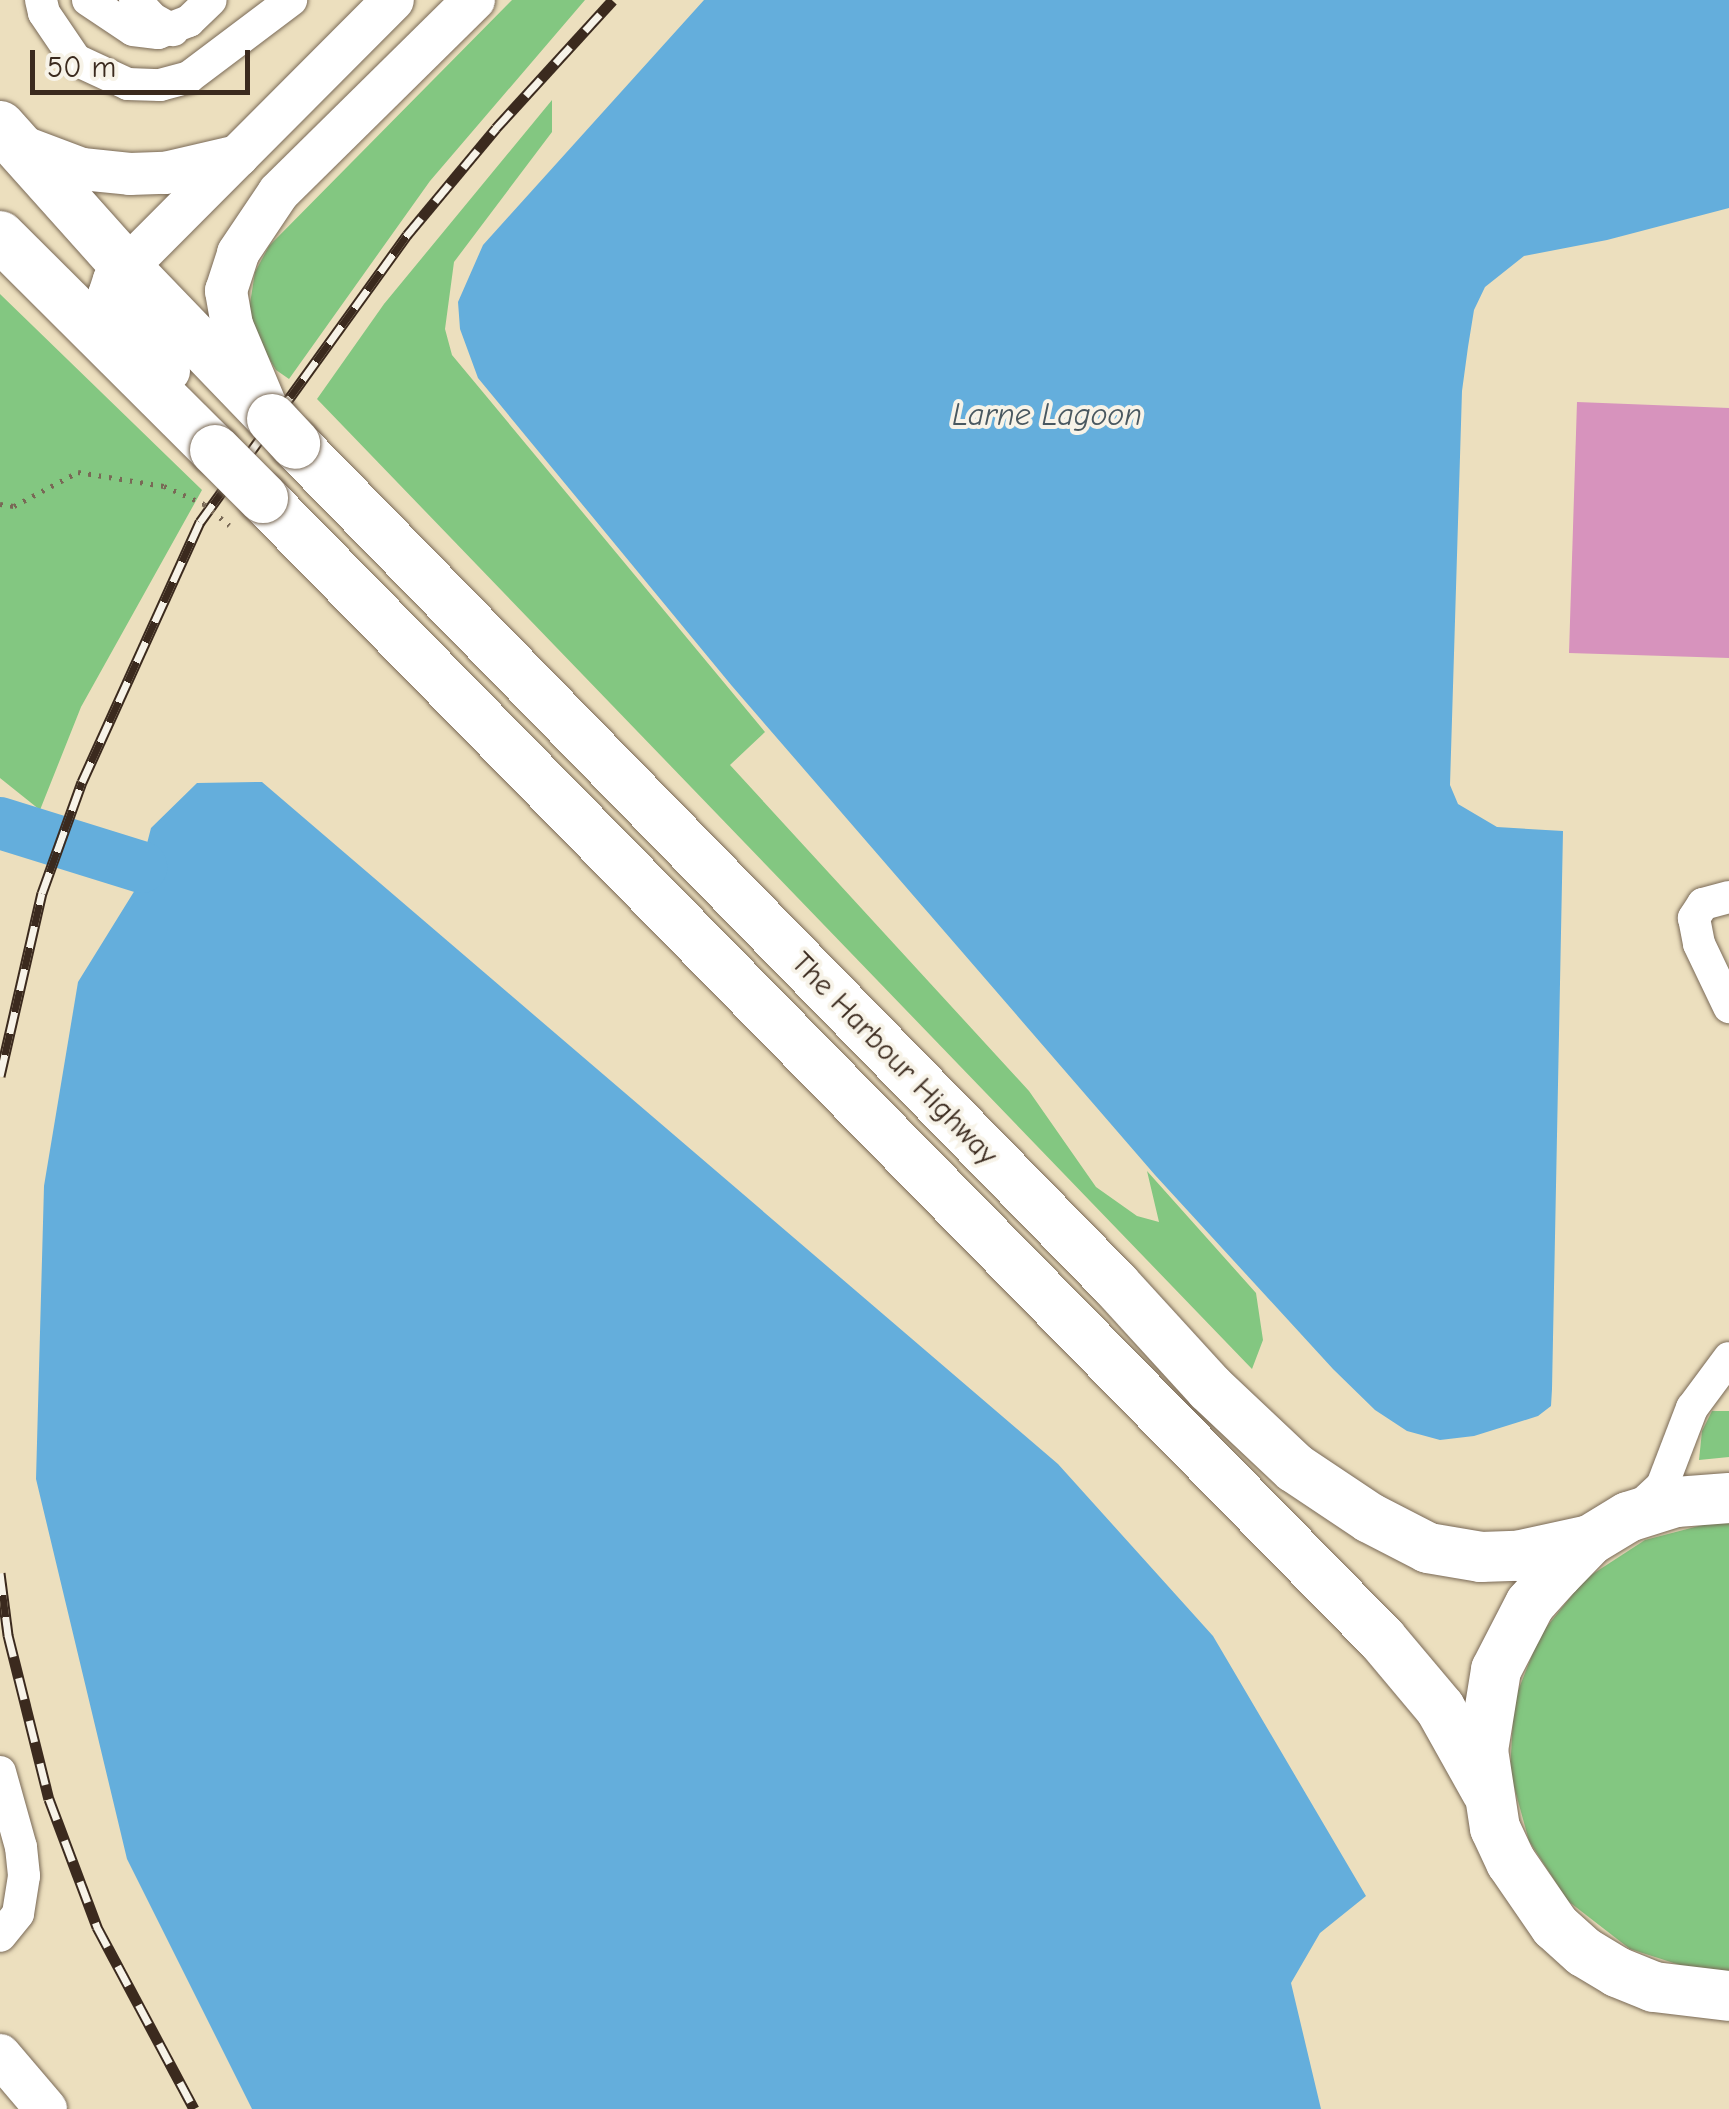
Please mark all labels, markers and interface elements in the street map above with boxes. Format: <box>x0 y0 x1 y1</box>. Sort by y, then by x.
scale bar <box>35 30 255 92</box>
text: 50 m <box>47 50 116 85</box>
water label: Larne Lagoon <box>952 396 1142 434</box>
street label: The Harbour Highway <box>783 945 1005 1173</box>

